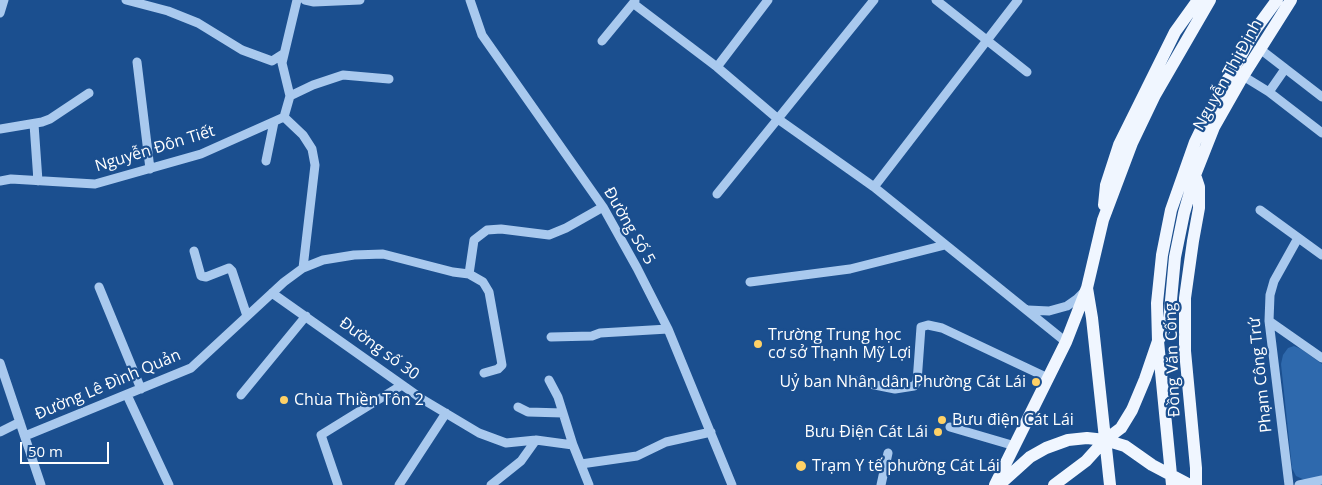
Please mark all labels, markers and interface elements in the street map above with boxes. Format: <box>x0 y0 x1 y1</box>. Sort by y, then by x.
street label: Nguyễn Thị Định <box>1190 16 1266 134</box>
street label: Nguyễn Đôn Tiết <box>93 122 217 176</box>
street label: Đường Số 5 <box>599 184 659 268</box>
street label: Đồng Văn Cống <box>1161 302 1185 418</box>
street label: Đường số 30 <box>335 314 423 384</box>
street label: Phạm Công Trứ <box>1245 317 1277 433</box>
place label: Trường Trung học cơ sở Thạnh Mỹ Lợi <box>768 325 911 363</box>
marker: Trường Trung học cơ sở Thạnh Mỹ Lợi <box>752 338 764 350</box>
street label: Đường Lê Đình Quản <box>32 346 184 424</box>
place label: Uỷ ban Nhân dân Phường Cát Lái <box>780 372 1026 392</box>
marker: Uỷ ban Nhân dân Phường Cát Lái <box>1030 376 1042 388</box>
place label: Chùa Thiền Tôn 2 <box>294 390 424 410</box>
marker: Chùa Thiền Tôn 2 <box>278 394 290 406</box>
place label: Bưu điện Cát Lái <box>952 410 1074 430</box>
marker: Bưu điện Cát Lái <box>936 414 948 426</box>
place label: Bưu Điện Cát Lái <box>804 422 928 442</box>
marker: Bưu Điện Cát Lái <box>932 426 944 438</box>
scale bar <box>22 432 111 464</box>
text: 50 m <box>28 441 63 461</box>
place label: Trạm Y tế phường Cát Lái <box>812 456 1000 476</box>
marker: Trạm Y tế phường Cát Lái <box>794 459 808 473</box>

